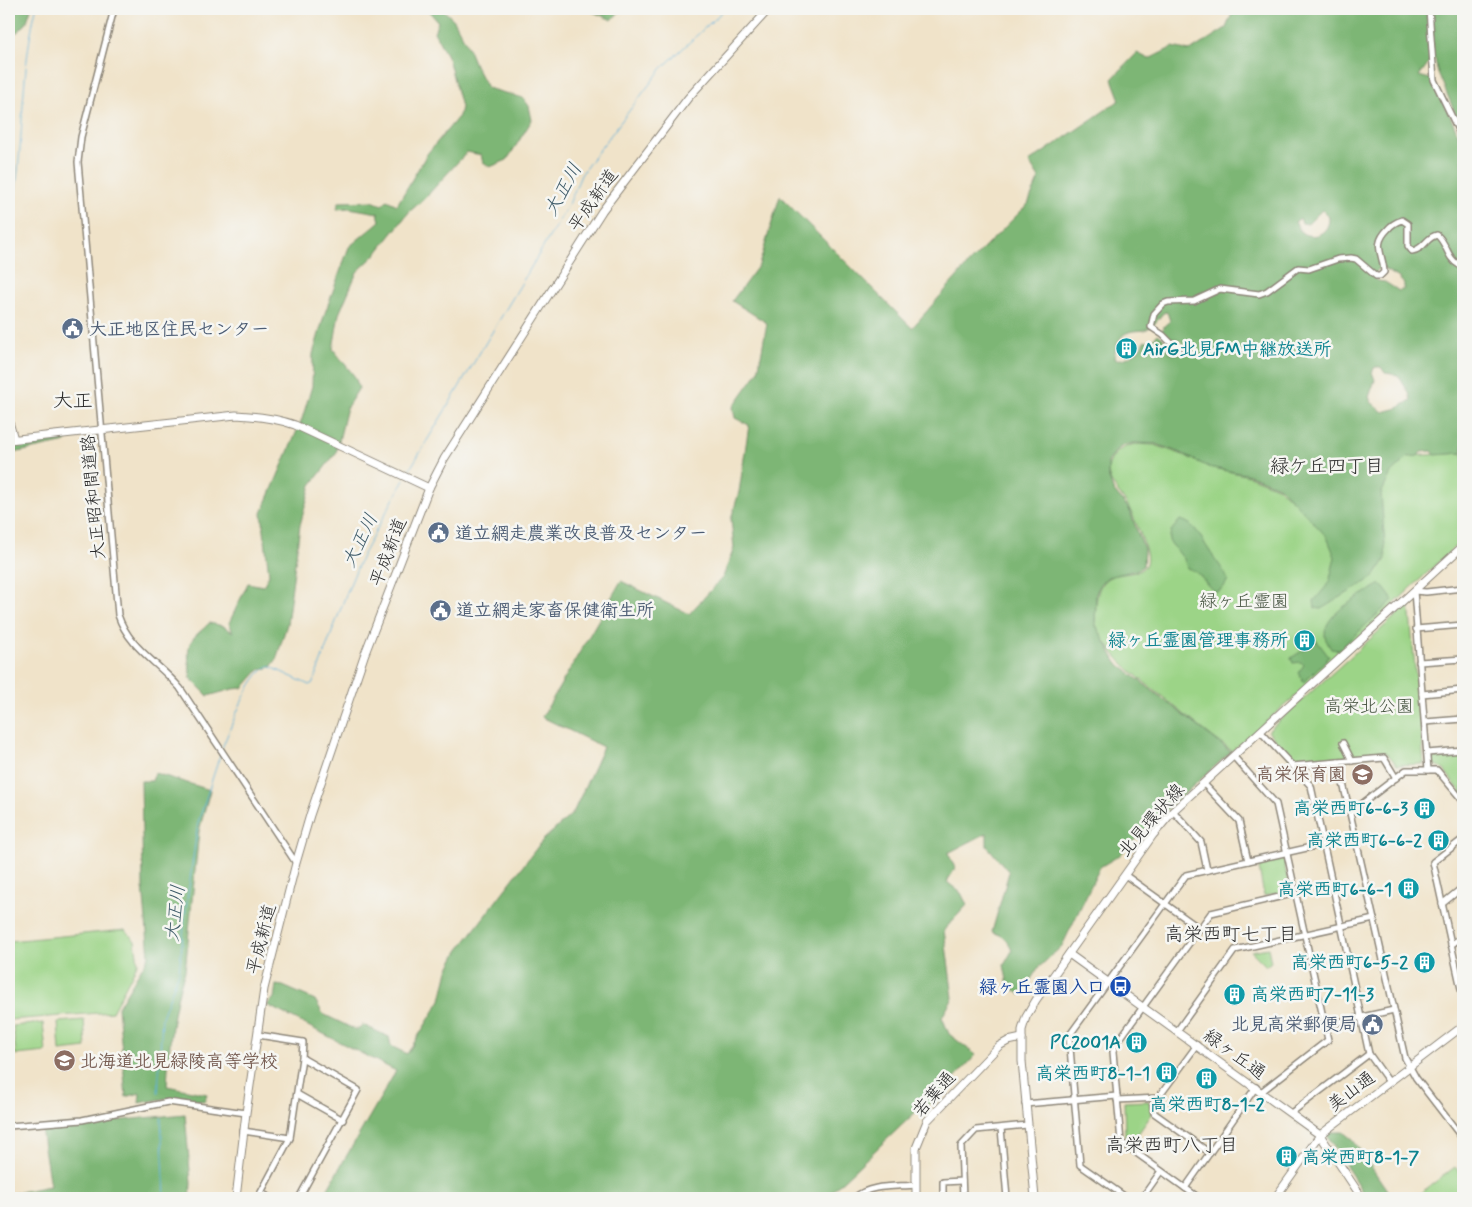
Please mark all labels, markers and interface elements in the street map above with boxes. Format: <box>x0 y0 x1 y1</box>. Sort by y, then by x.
water label: 大正川 <box>539 159 588 221</box>
street label: 平成新道 <box>563 164 624 237</box>
public building icon: 大正地区住民センター <box>61 317 85 341</box>
place label: 大正地区住民センター <box>89 318 269 342</box>
building icon: AirG北見FM中継放送所 <box>1115 337 1139 361</box>
place label: AirG北見FM中継放送所 <box>1143 338 1331 362</box>
district label: 大正 <box>53 388 93 415</box>
street label: 大正昭和間道路 <box>77 433 111 561</box>
district label: 緑ケ丘四丁目 <box>1270 454 1384 479</box>
water label: 大正川 <box>337 510 384 572</box>
street label: 平成新道 <box>365 514 413 590</box>
public building icon: 道立網走農業改良普及センター <box>427 521 451 545</box>
place label: 道立網走農業改良普及センター <box>455 522 707 546</box>
park label: 緑ヶ丘霊園 <box>1199 590 1289 614</box>
public building icon: 道立網走家畜保健衛生所 <box>428 598 452 622</box>
place label: 道立網走家畜保健衛生所 <box>456 599 654 623</box>
building icon: 緑ヶ丘霊園管理事務所 <box>1292 628 1316 652</box>
place label: 緑ヶ丘霊園管理事務所 <box>1108 629 1288 653</box>
park label: 高栄北公園 <box>1324 695 1414 719</box>
school or university icon: 高栄保育園 <box>1350 762 1374 786</box>
place label: 高栄保育園 <box>1256 763 1346 787</box>
street label: 北見環状線 <box>1113 779 1190 862</box>
building icon: 高栄西町6-6-3 <box>1412 796 1436 820</box>
place label: 高栄西町6-6-3 <box>1293 797 1409 821</box>
building icon: 高栄西町6-6-2 <box>1426 828 1450 852</box>
place label: 高栄西町6-6-2 <box>1307 829 1422 853</box>
building icon: 高栄西町6-6-1 <box>1396 877 1420 901</box>
place label: 高栄西町6-6-1 <box>1277 878 1392 902</box>
water label: 大正川 <box>160 883 191 943</box>
street label: 平成新道 <box>242 901 282 977</box>
district label: 高栄西町七丁目 <box>1164 922 1298 947</box>
building icon: 高栄西町6-5-2 <box>1412 950 1436 974</box>
place label: 高栄西町6-5-2 <box>1291 951 1408 975</box>
bus stop icon: 緑ヶ丘霊園入口 <box>1109 975 1133 999</box>
place label: 緑ヶ丘霊園入口 <box>979 976 1105 1000</box>
building icon: 高栄西町7-11-3 <box>1223 982 1247 1006</box>
place label: 高栄西町7-11-3 <box>1251 983 1375 1007</box>
public building icon: 北見高栄郵便局 <box>1361 1012 1385 1036</box>
place label: 北見高栄郵便局 <box>1231 1013 1357 1037</box>
street label: 緑ヶ丘通 <box>1198 1024 1271 1086</box>
building icon: PC2001A <box>1125 1030 1149 1054</box>
place label: PC2001A <box>1050 1031 1121 1055</box>
school or university icon: 北海道北見緑陵高等学校 <box>52 1049 76 1073</box>
place label: 北海道北見緑陵高等学校 <box>80 1050 278 1074</box>
building icon: 高栄西町8-1-1 <box>1154 1061 1178 1085</box>
place label: 高栄西町8-1-1 <box>1036 1062 1150 1086</box>
street label: 若葉通 <box>908 1066 962 1123</box>
street label: 美山通 <box>1323 1066 1380 1118</box>
building icon: 高栄西町8-1-2 <box>1195 1067 1219 1091</box>
place label: 高栄西町8-1-2 <box>1149 1093 1265 1117</box>
district label: 高栄西町八丁目 <box>1105 1133 1239 1158</box>
building icon: 高栄西町8-1-7 <box>1274 1145 1298 1169</box>
place label: 高栄西町8-1-7 <box>1302 1146 1419 1170</box>

